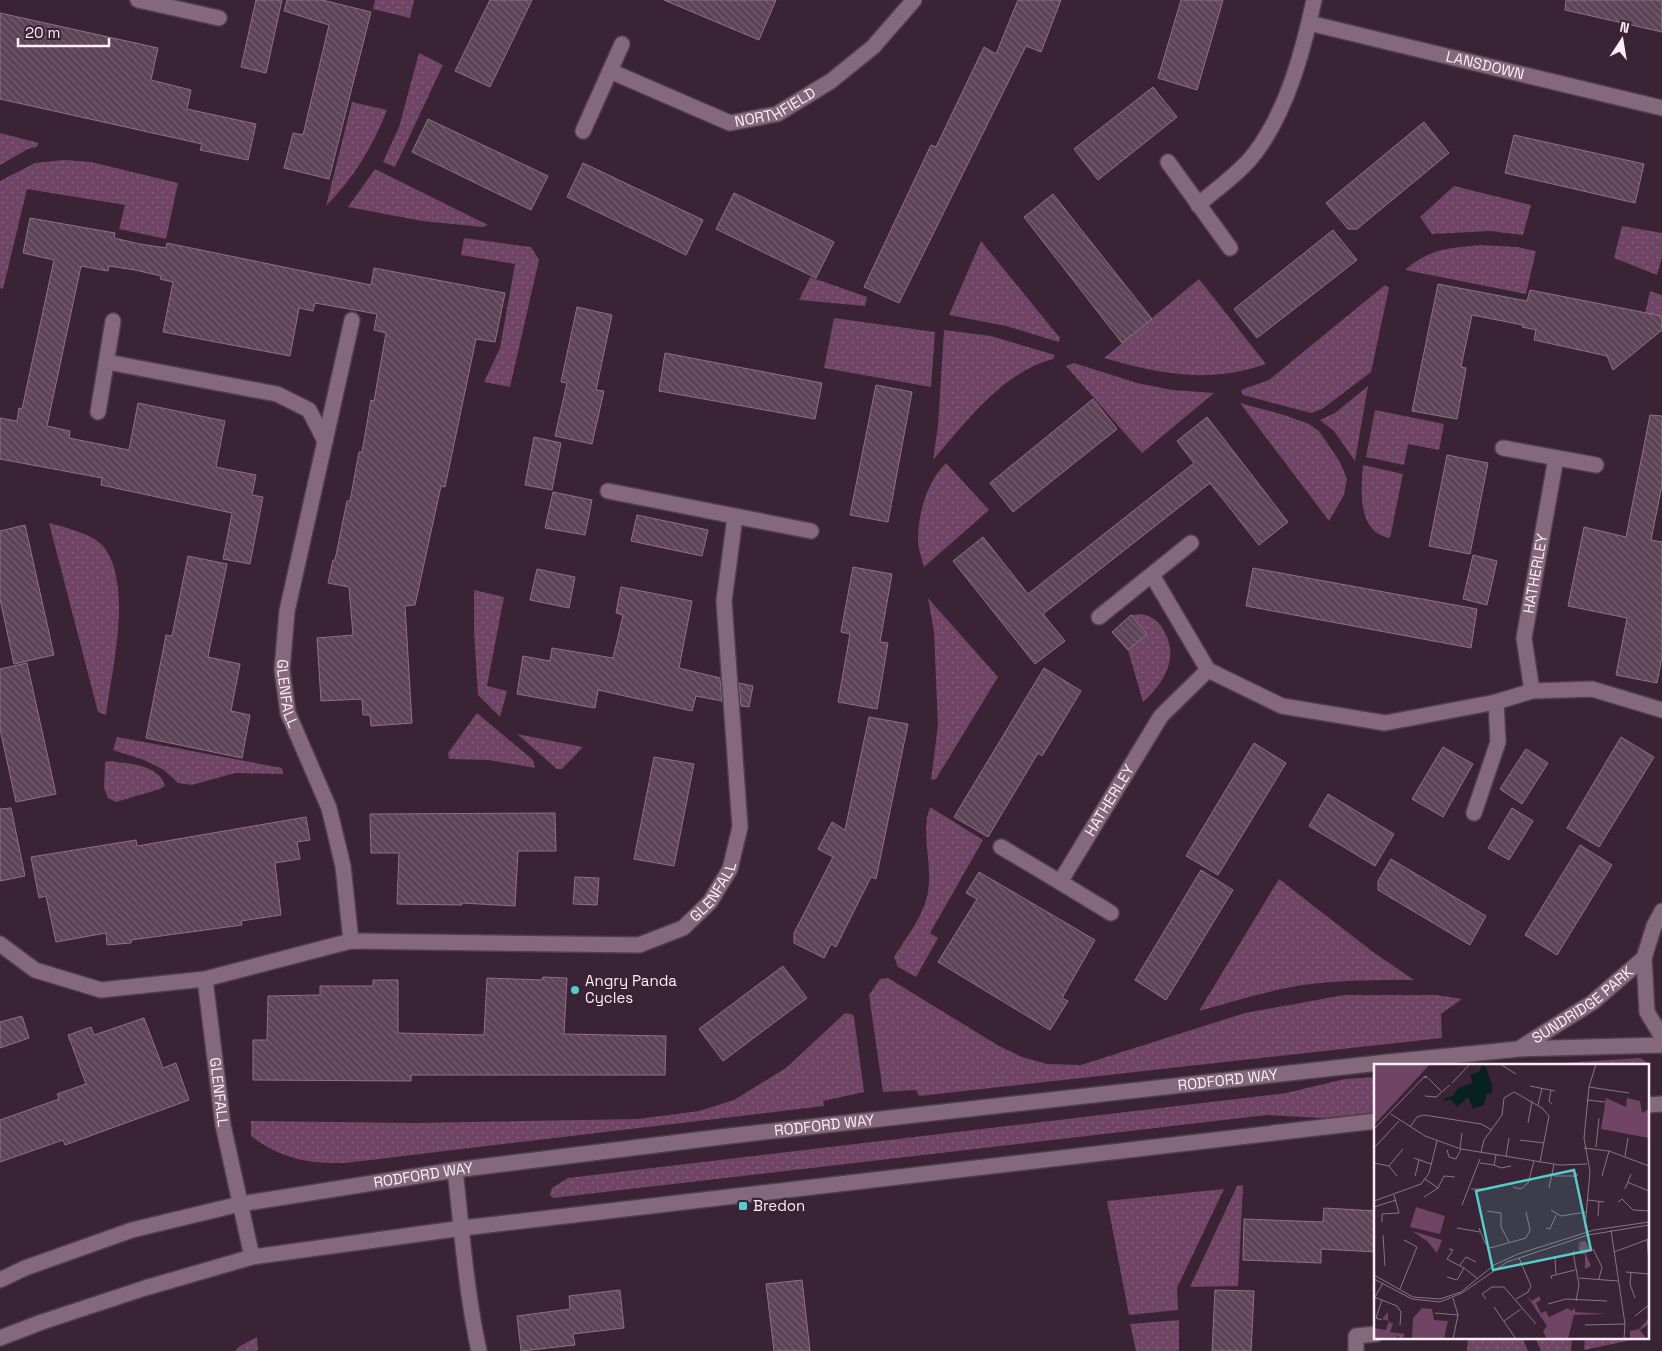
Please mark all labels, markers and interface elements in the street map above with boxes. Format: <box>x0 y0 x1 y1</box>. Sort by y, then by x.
scale bar <box>18 15 109 47</box>
north arrow <box>1597 15 1647 65</box>
text: N <box>1618 18 1631 37</box>
text: 20 m <box>25 23 60 42</box>
street label: LANSDOWN <box>1444 46 1526 83</box>
street label: NORTHFIELD <box>733 83 819 131</box>
street label: HATHERLEY <box>1519 532 1551 615</box>
street label: GLENFALL <box>273 658 303 731</box>
street label: HATHERLEY <box>1080 761 1138 840</box>
street label: GLENFALL <box>685 860 740 926</box>
street label: SUNDRIDGE PARK <box>1528 962 1637 1047</box>
place label: Angry Panda Cycles <box>585 971 677 1007</box>
marker: Angry Panda Cycles <box>569 984 581 996</box>
street label: GLENFALL <box>206 1056 233 1128</box>
street label: RODFORD WAY <box>1177 1064 1279 1095</box>
inset map <box>1374 1064 1650 1338</box>
street label: RODFORD WAY <box>773 1110 875 1140</box>
street label: RODFORD WAY <box>372 1158 474 1192</box>
place label: Bredon <box>753 1196 805 1215</box>
marker: Bredon <box>737 1200 749 1212</box>

